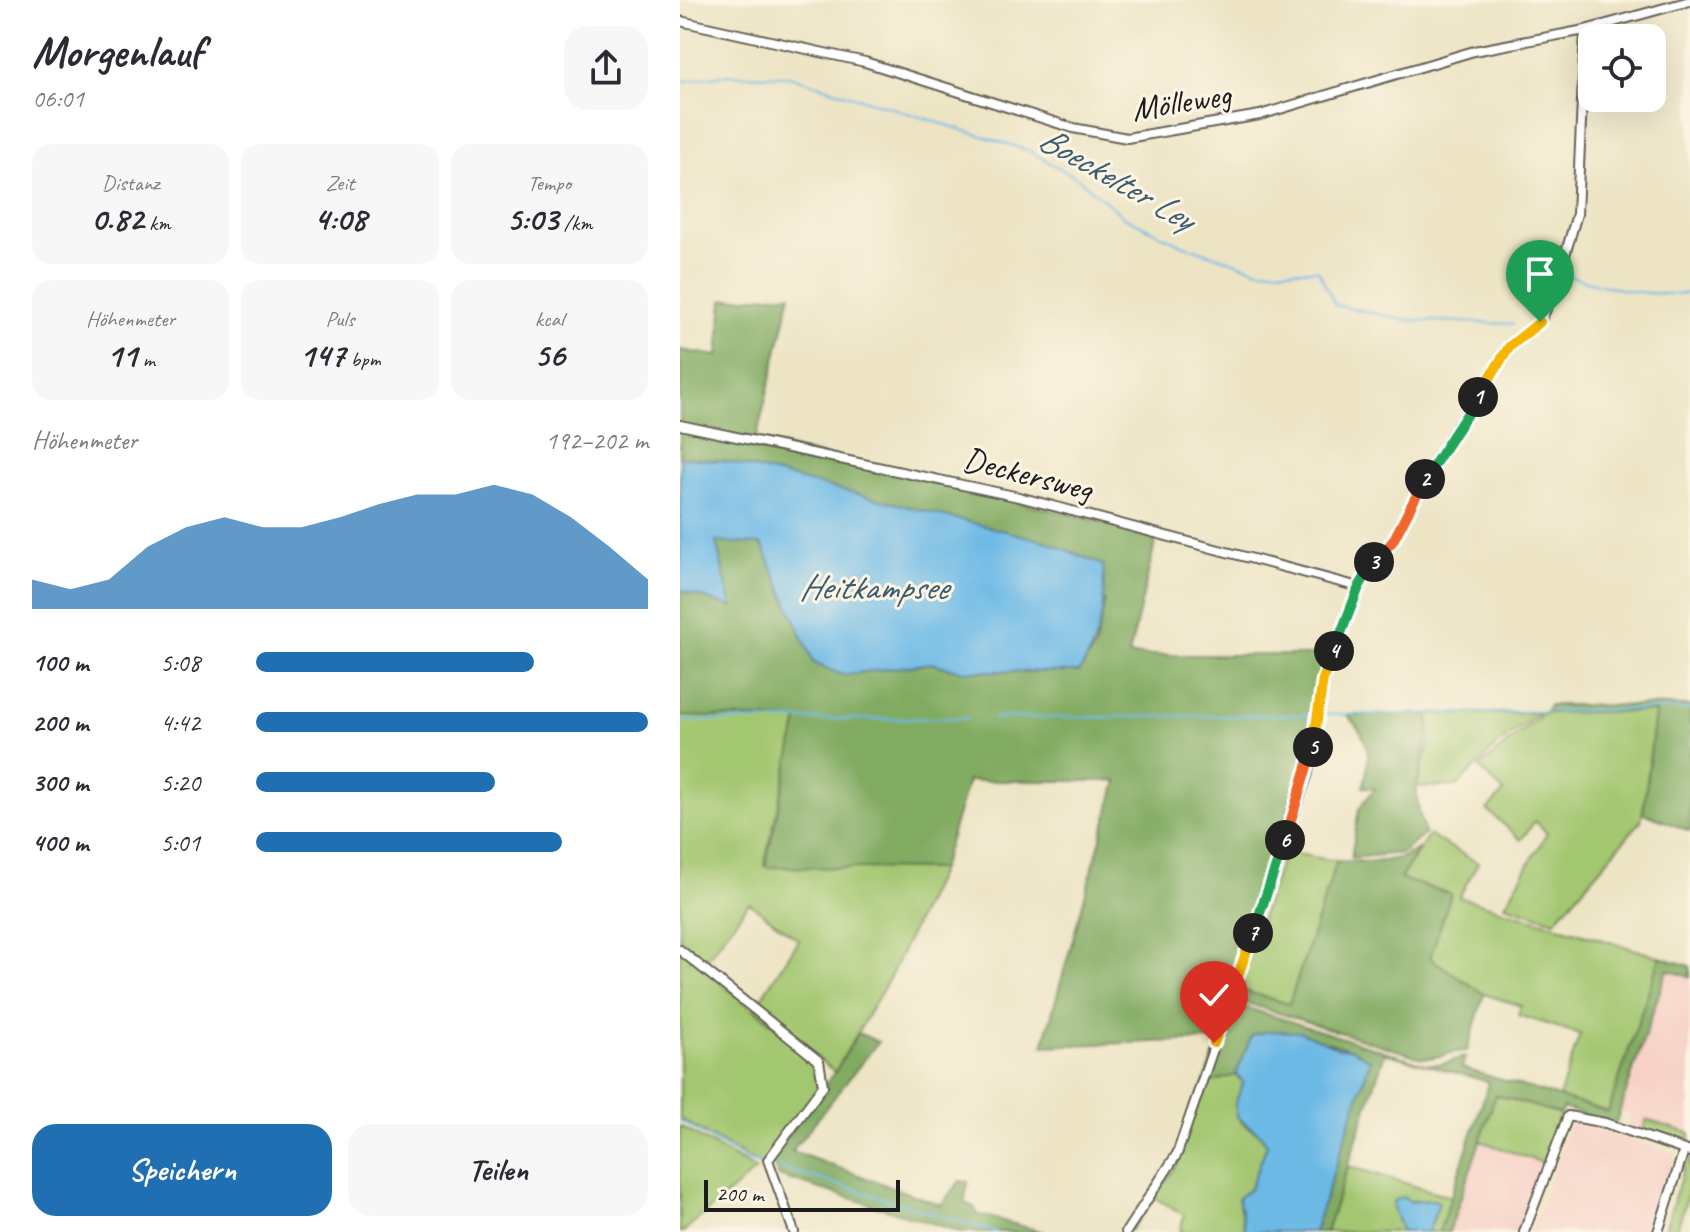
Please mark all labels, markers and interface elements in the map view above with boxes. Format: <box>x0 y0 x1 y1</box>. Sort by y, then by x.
text: Morgenlauf <box>32 24 203 79</box>
map controls <box>1578 24 1666 112</box>
button: locate <box>1578 24 1666 112</box>
button: share <box>564 26 648 110</box>
street label: Mölleweg <box>1128 72 1236 131</box>
text: 06:01 <box>32 82 84 115</box>
water label: Boeckelter Ley <box>1031 115 1207 244</box>
text: Distanz <box>102 169 159 197</box>
text: Zeit <box>325 169 355 197</box>
text: Tempo <box>527 169 571 197</box>
text: 0.82 <box>91 197 144 240</box>
text: 4:08 <box>314 197 366 240</box>
text: 5:03 <box>506 197 558 240</box>
text: km <box>144 209 170 237</box>
text: /km <box>558 209 592 237</box>
pin <box>1506 240 1574 322</box>
icon: arrive <box>1518 252 1562 296</box>
text: Höhenmeter <box>86 305 175 333</box>
text: Puls <box>325 305 355 333</box>
text: kcal <box>535 305 564 333</box>
text: 11 <box>107 333 137 376</box>
text: 147 <box>299 333 345 376</box>
text: 56 <box>534 333 565 376</box>
text: m <box>137 345 155 373</box>
text: bpm <box>345 345 381 373</box>
pin: 1 <box>1458 377 1498 417</box>
text: 1 <box>1473 383 1483 411</box>
text: Höhenmeter <box>32 424 137 457</box>
text: 192–202 m <box>545 424 648 457</box>
street label: Deckersweg <box>959 437 1099 511</box>
pin: 2 <box>1405 459 1445 499</box>
text: 2 <box>1420 465 1430 493</box>
pin: 3 <box>1354 542 1394 582</box>
text: 3 <box>1369 548 1379 576</box>
water label: Heitkampsee <box>799 564 952 610</box>
pin: 4 <box>1314 631 1354 671</box>
text: 4 <box>1329 637 1339 665</box>
text: 100 m <box>32 646 88 679</box>
text: 5:08 <box>160 646 200 679</box>
text: 200 m <box>32 706 88 739</box>
text: 4:42 <box>160 706 200 739</box>
pin: 5 <box>1293 727 1333 767</box>
text: 5 <box>1308 733 1318 761</box>
text: 300 m <box>32 766 88 799</box>
text: 5:20 <box>160 766 200 799</box>
pin: 6 <box>1265 820 1305 860</box>
text: 400 m <box>32 826 88 859</box>
text: 5:01 <box>160 826 200 859</box>
text: 6 <box>1280 826 1290 854</box>
pin: 7 <box>1233 913 1273 953</box>
text: 7 <box>1248 919 1258 947</box>
pin <box>1180 961 1248 1043</box>
icon: check <box>1192 973 1236 1017</box>
button: Speichern <box>32 1124 332 1216</box>
button: Teilen <box>348 1124 648 1216</box>
scale bar <box>704 1176 900 1212</box>
text: 200 m <box>716 1180 763 1208</box>

